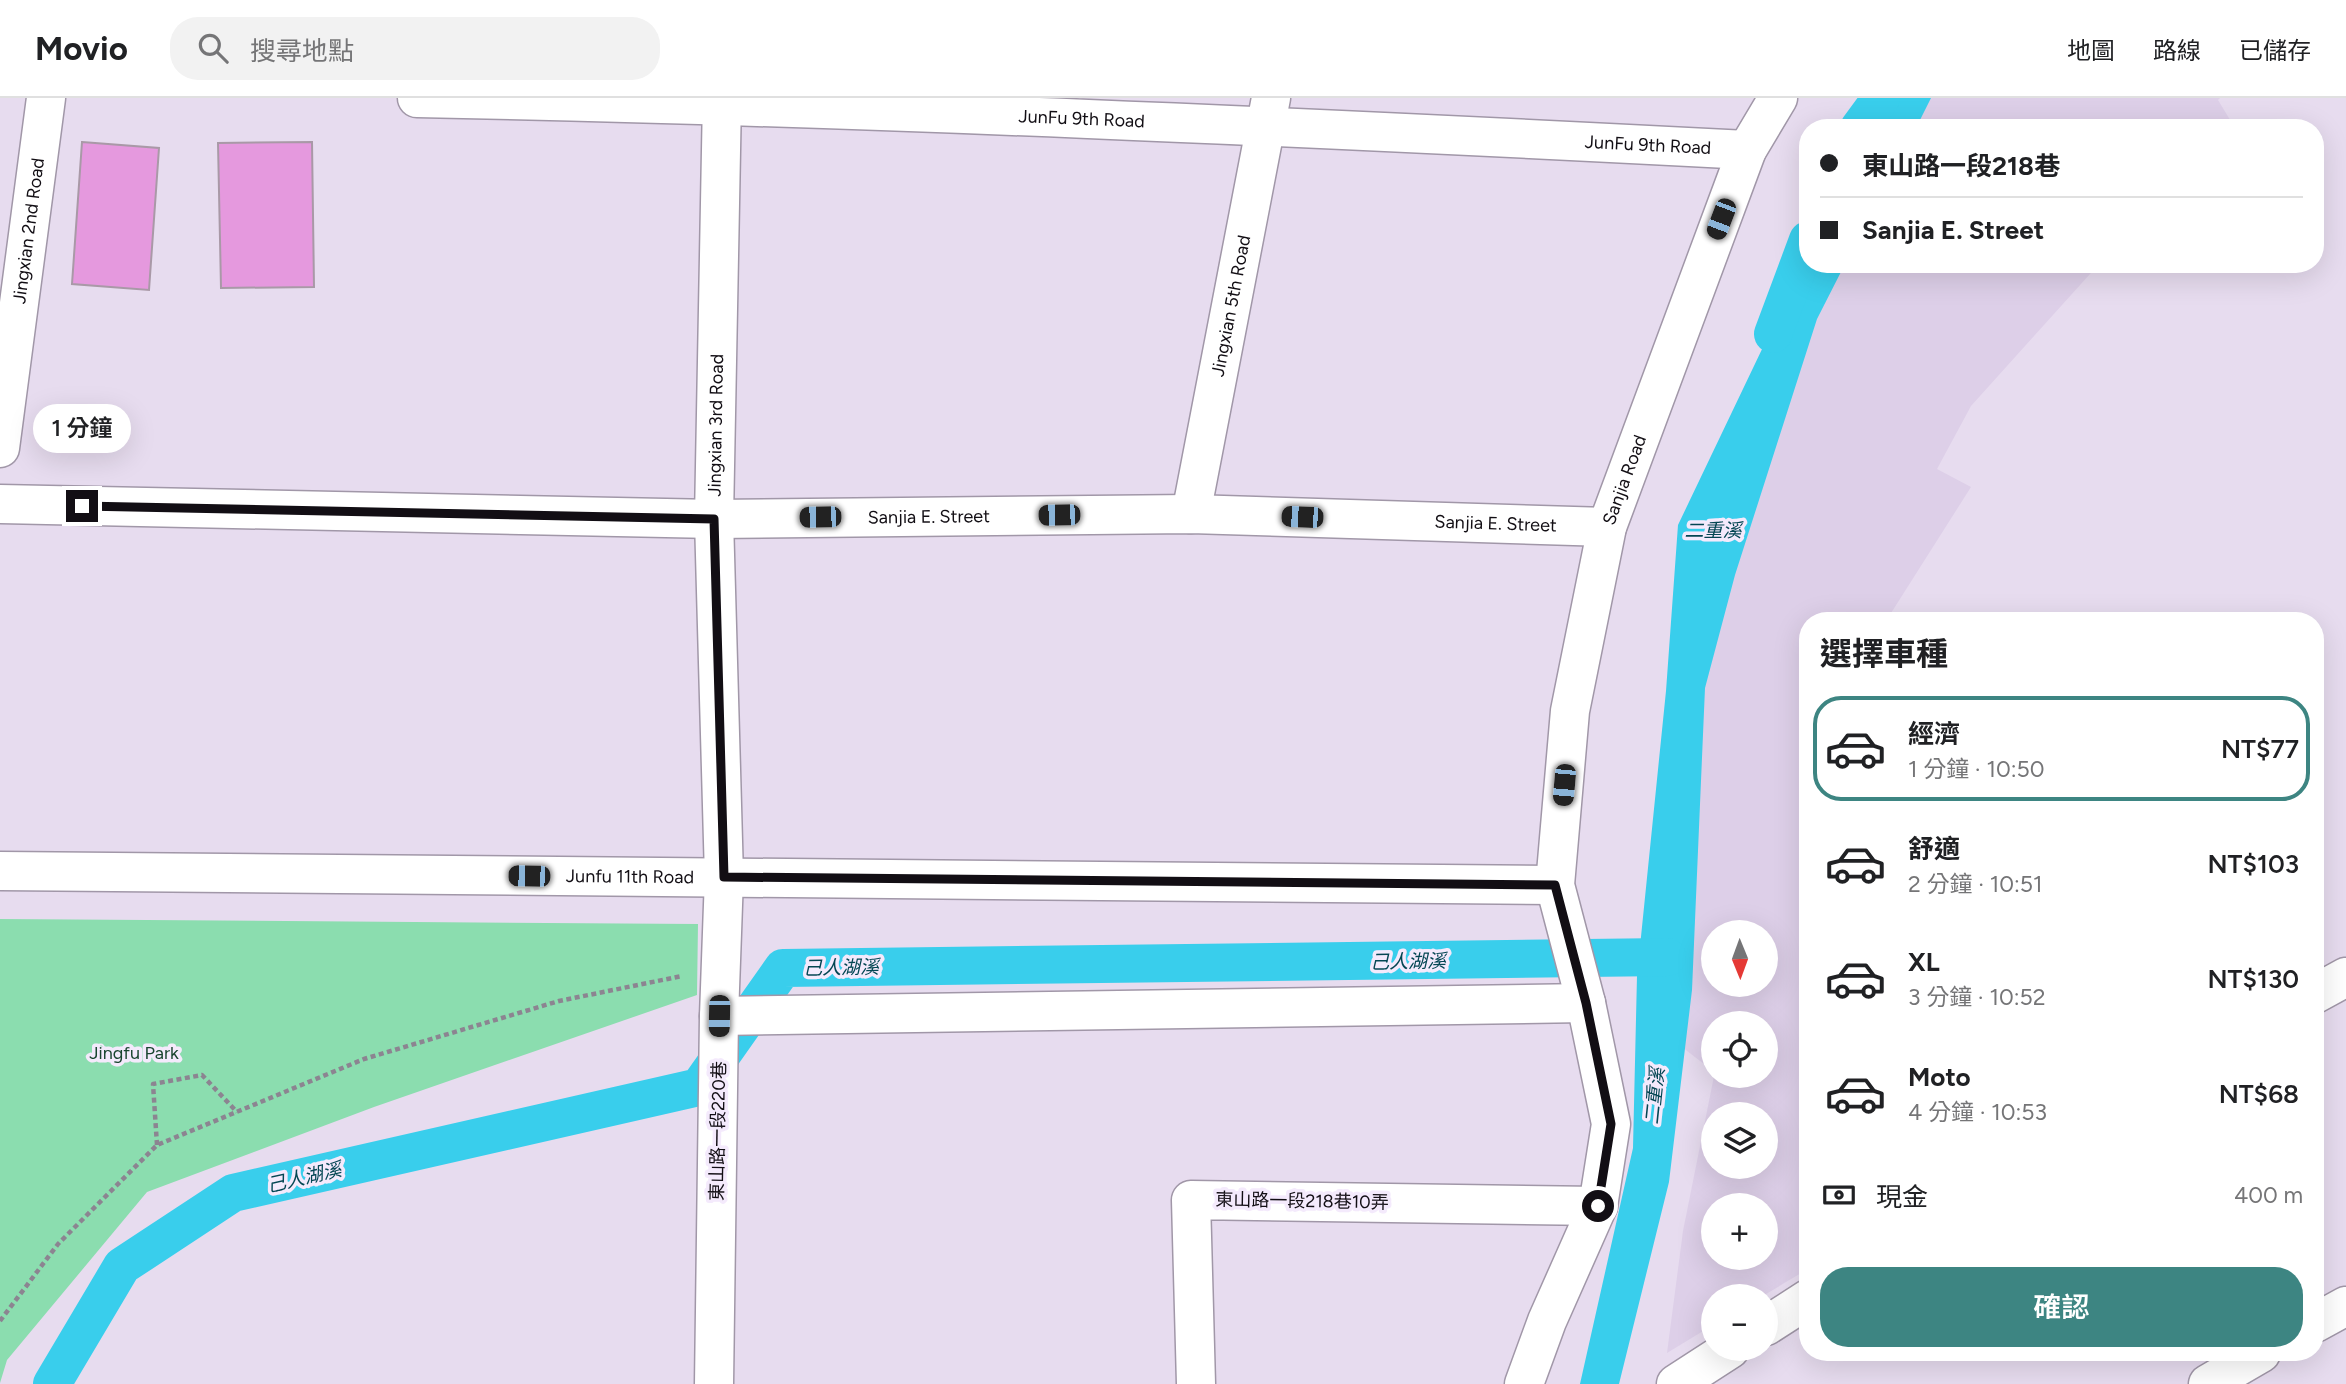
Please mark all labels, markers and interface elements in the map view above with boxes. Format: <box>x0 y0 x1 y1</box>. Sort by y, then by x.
search box <box>170 17 660 80</box>
text: Movio <box>35 29 128 68</box>
icon: search <box>194 29 232 67</box>
text: 搜尋地點 <box>250 35 354 67</box>
text: 地圖 <box>2067 36 2115 65</box>
text: 路線 <box>2153 36 2201 65</box>
text: 已儲存 <box>2239 36 2311 65</box>
street label: JunFu 9th Road <box>1018 105 1145 132</box>
street label: JunFu 9th Road <box>1584 131 1712 159</box>
text: 東山路一段218巷 <box>1862 150 2060 182</box>
street label: Jingxian 2nd Road <box>8 156 49 305</box>
car <box>1704 196 1739 242</box>
text: Sanjia E. Street <box>1862 214 2044 246</box>
street label: Jingxian 5th Road <box>1207 233 1255 378</box>
street label: Jingxian 3rd Road <box>703 354 728 497</box>
callout: 1 分鐘 <box>33 404 131 454</box>
text: 1 分鐘 <box>51 414 113 442</box>
street label: Sanjia Road <box>1598 432 1651 528</box>
route end <box>66 490 98 522</box>
car <box>1038 504 1081 526</box>
street label: Sanjia E. Street <box>868 505 990 528</box>
car <box>799 506 842 528</box>
car <box>1281 506 1324 528</box>
street label: Sanjia E. Street <box>1434 511 1557 536</box>
water label: 二重溪 <box>1684 519 1744 542</box>
text: 選擇車種 <box>1820 635 1948 673</box>
icon: car <box>1824 717 1887 780</box>
text: 經濟 <box>1908 718 1960 750</box>
text: NT$77 <box>2221 733 2299 765</box>
text: 1 分鐘 · 10:50 <box>1908 755 2044 783</box>
car <box>1552 763 1577 807</box>
icon: car <box>1824 832 1887 895</box>
text: 舒適 <box>1908 833 1960 865</box>
text: NT$103 <box>2208 848 2299 880</box>
car <box>508 865 551 887</box>
street label: Junfu 11th Road <box>566 865 694 888</box>
text: 2 分鐘 · 10:51 <box>1908 870 2043 898</box>
north arrow <box>1701 920 1778 998</box>
map controls <box>1701 920 1778 1361</box>
text: XL <box>1908 946 1940 978</box>
icon: car <box>1824 947 1887 1010</box>
water label: 己人湖溪 <box>1370 949 1449 974</box>
water label: 己人湖溪 <box>803 955 882 980</box>
text: NT$130 <box>2208 963 2299 995</box>
text: 3 分鐘 · 10:52 <box>1908 983 2046 1011</box>
car <box>709 995 730 1037</box>
button: locate <box>1701 1011 1778 1088</box>
park label: Jingfu Park <box>89 1042 179 1064</box>
street label: 東山路一段220巷 <box>706 1061 730 1201</box>
text: Moto <box>1908 1061 1971 1093</box>
icon: car <box>1824 1062 1887 1125</box>
water label: 二重溪 <box>1640 1064 1669 1126</box>
text: NT$68 <box>2219 1078 2299 1110</box>
text: 4 分鐘 · 10:53 <box>1908 1098 2047 1126</box>
button: layers <box>1701 1102 1778 1179</box>
water label: 己人湖溪 <box>264 1157 347 1197</box>
icon: cash <box>1820 1176 1858 1214</box>
text: 現金 <box>1876 1181 1928 1213</box>
text: 400 m <box>2234 1181 2303 1209</box>
street label: 東山路一段218巷10弄 <box>1215 1188 1389 1214</box>
route start <box>1582 1190 1614 1222</box>
button: + <box>1701 1193 1778 1270</box>
button: 確認 <box>1820 1267 2303 1347</box>
button: − <box>1701 1284 1778 1361</box>

